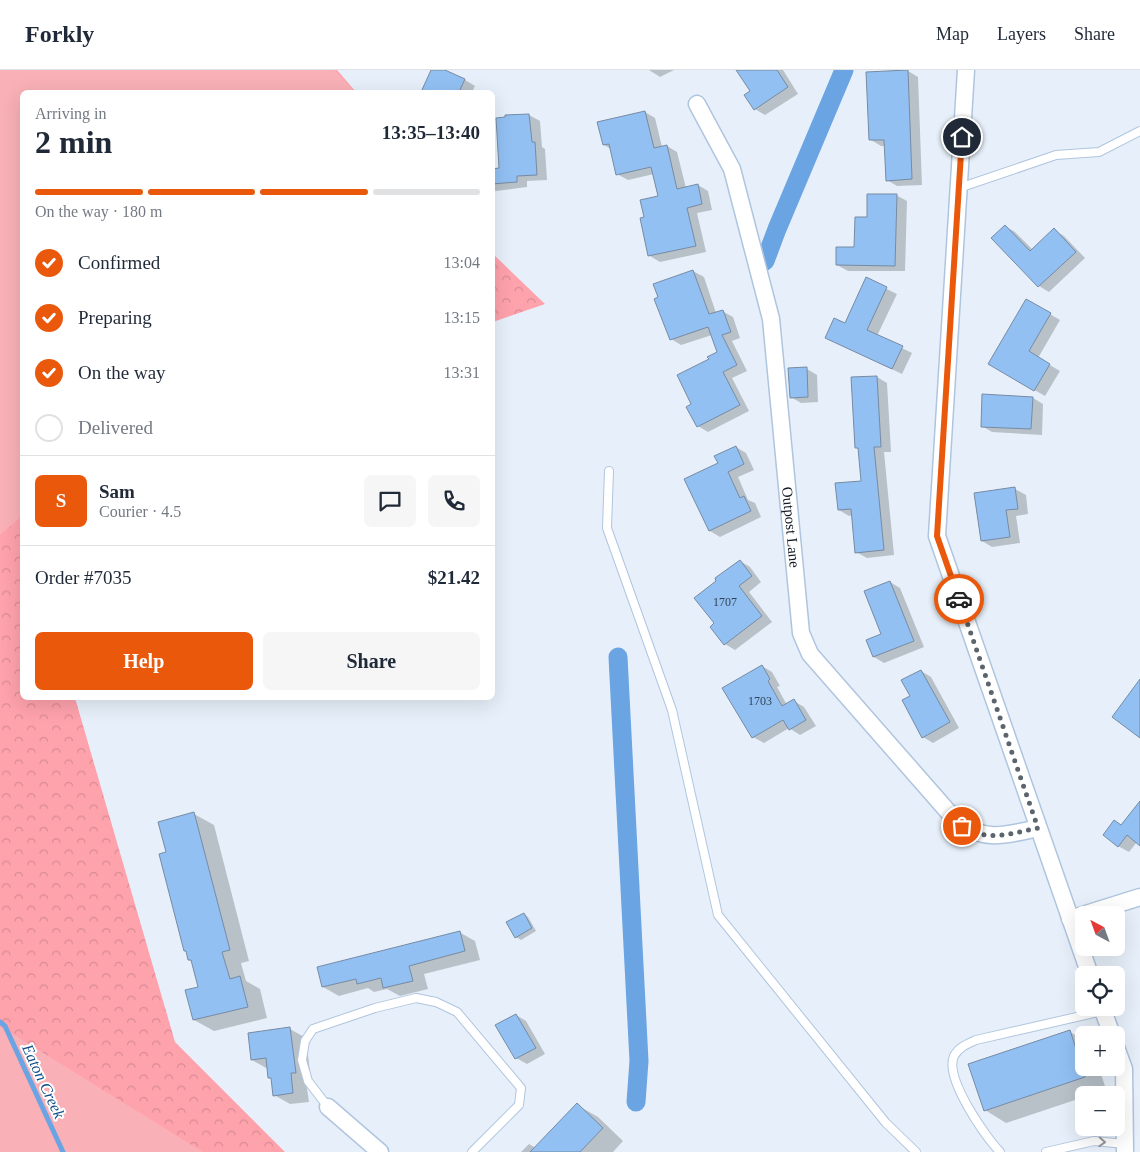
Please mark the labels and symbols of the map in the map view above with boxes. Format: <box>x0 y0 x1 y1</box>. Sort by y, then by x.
pin <box>941 116 983 158</box>
street label: Outpost Lane <box>779 486 803 569</box>
courier <box>934 574 984 624</box>
house number: 1707 <box>713 595 737 609</box>
house number: 1703 <box>748 694 772 708</box>
pin <box>941 805 983 847</box>
north arrow <box>1075 906 1125 956</box>
water label: Eaton Creek <box>19 1041 68 1122</box>
one-way arrow <box>1099 1136 1107 1147</box>

